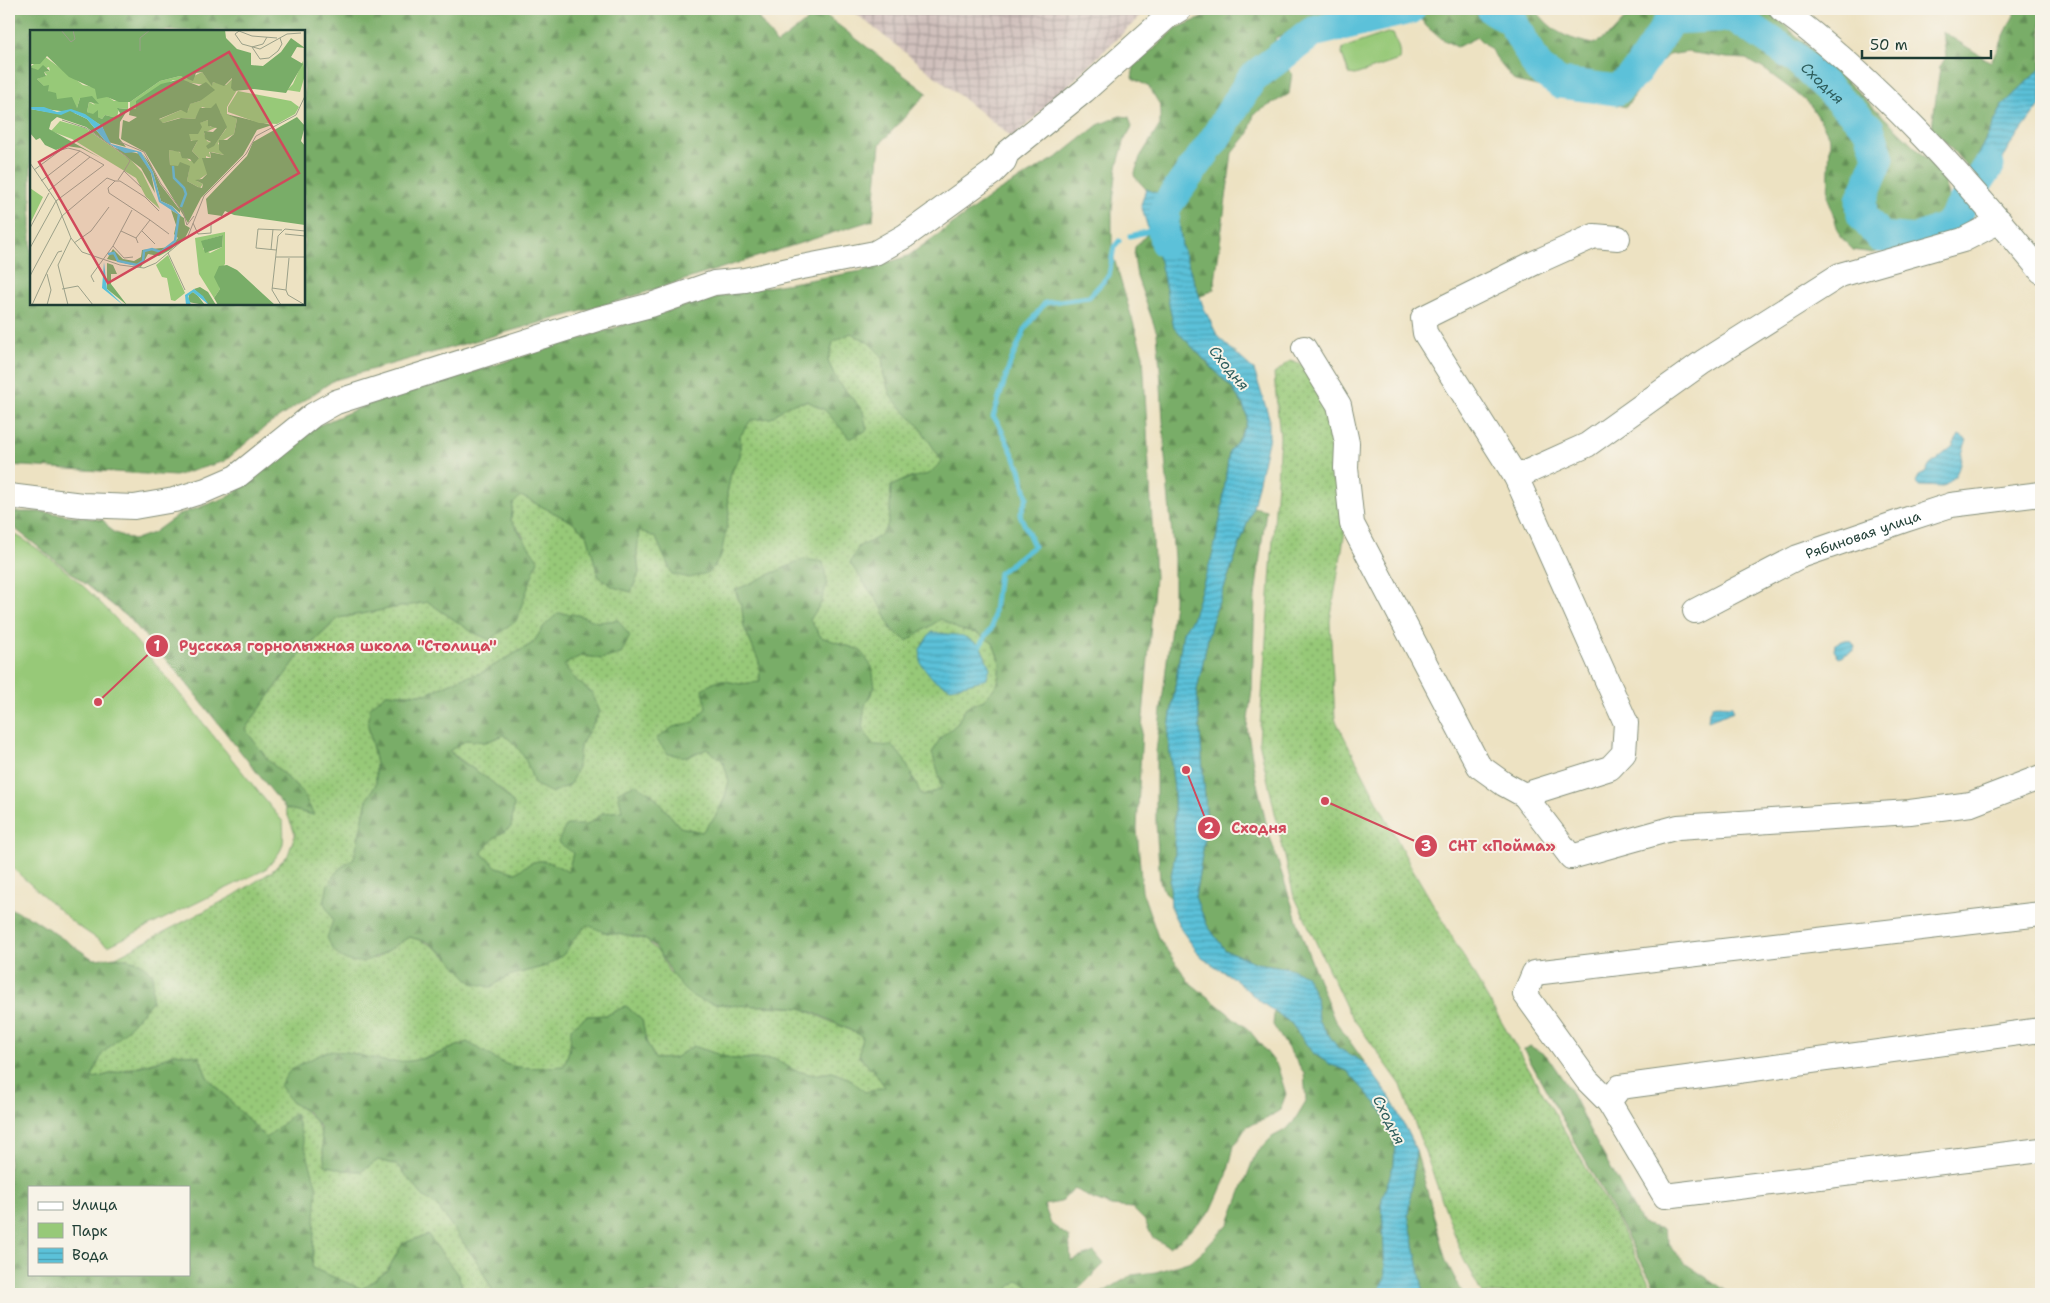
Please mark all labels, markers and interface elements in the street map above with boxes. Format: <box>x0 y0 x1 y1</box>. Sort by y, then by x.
scale bar <box>1862 28 1991 60</box>
inset map <box>30 30 305 305</box>
text: 50 m <box>1870 35 1908 55</box>
water label: Сходня <box>1796 58 1848 109</box>
water label: Сходня <box>1204 341 1254 395</box>
street label: Рябиновая улица <box>1803 506 1923 563</box>
callout: Русская горнолыжная школа "Столица" <box>144 631 507 661</box>
text: 1 <box>154 636 161 656</box>
text: Русская горнолыжная школа "Столица" <box>179 636 497 656</box>
callout: Сходня <box>1197 813 1297 843</box>
text: 2 <box>1204 818 1215 838</box>
text: Сходня <box>1231 818 1287 838</box>
callout: СНТ «Пойма» <box>1413 831 1565 861</box>
text: 3 <box>1421 836 1431 856</box>
text: СНТ «Пойма» <box>1448 836 1556 856</box>
water label: Сходня <box>1368 1092 1410 1148</box>
legend <box>28 1186 190 1276</box>
text: Улица <box>72 1195 118 1215</box>
text: Парк <box>72 1221 108 1241</box>
text: Вода <box>72 1245 109 1265</box>

